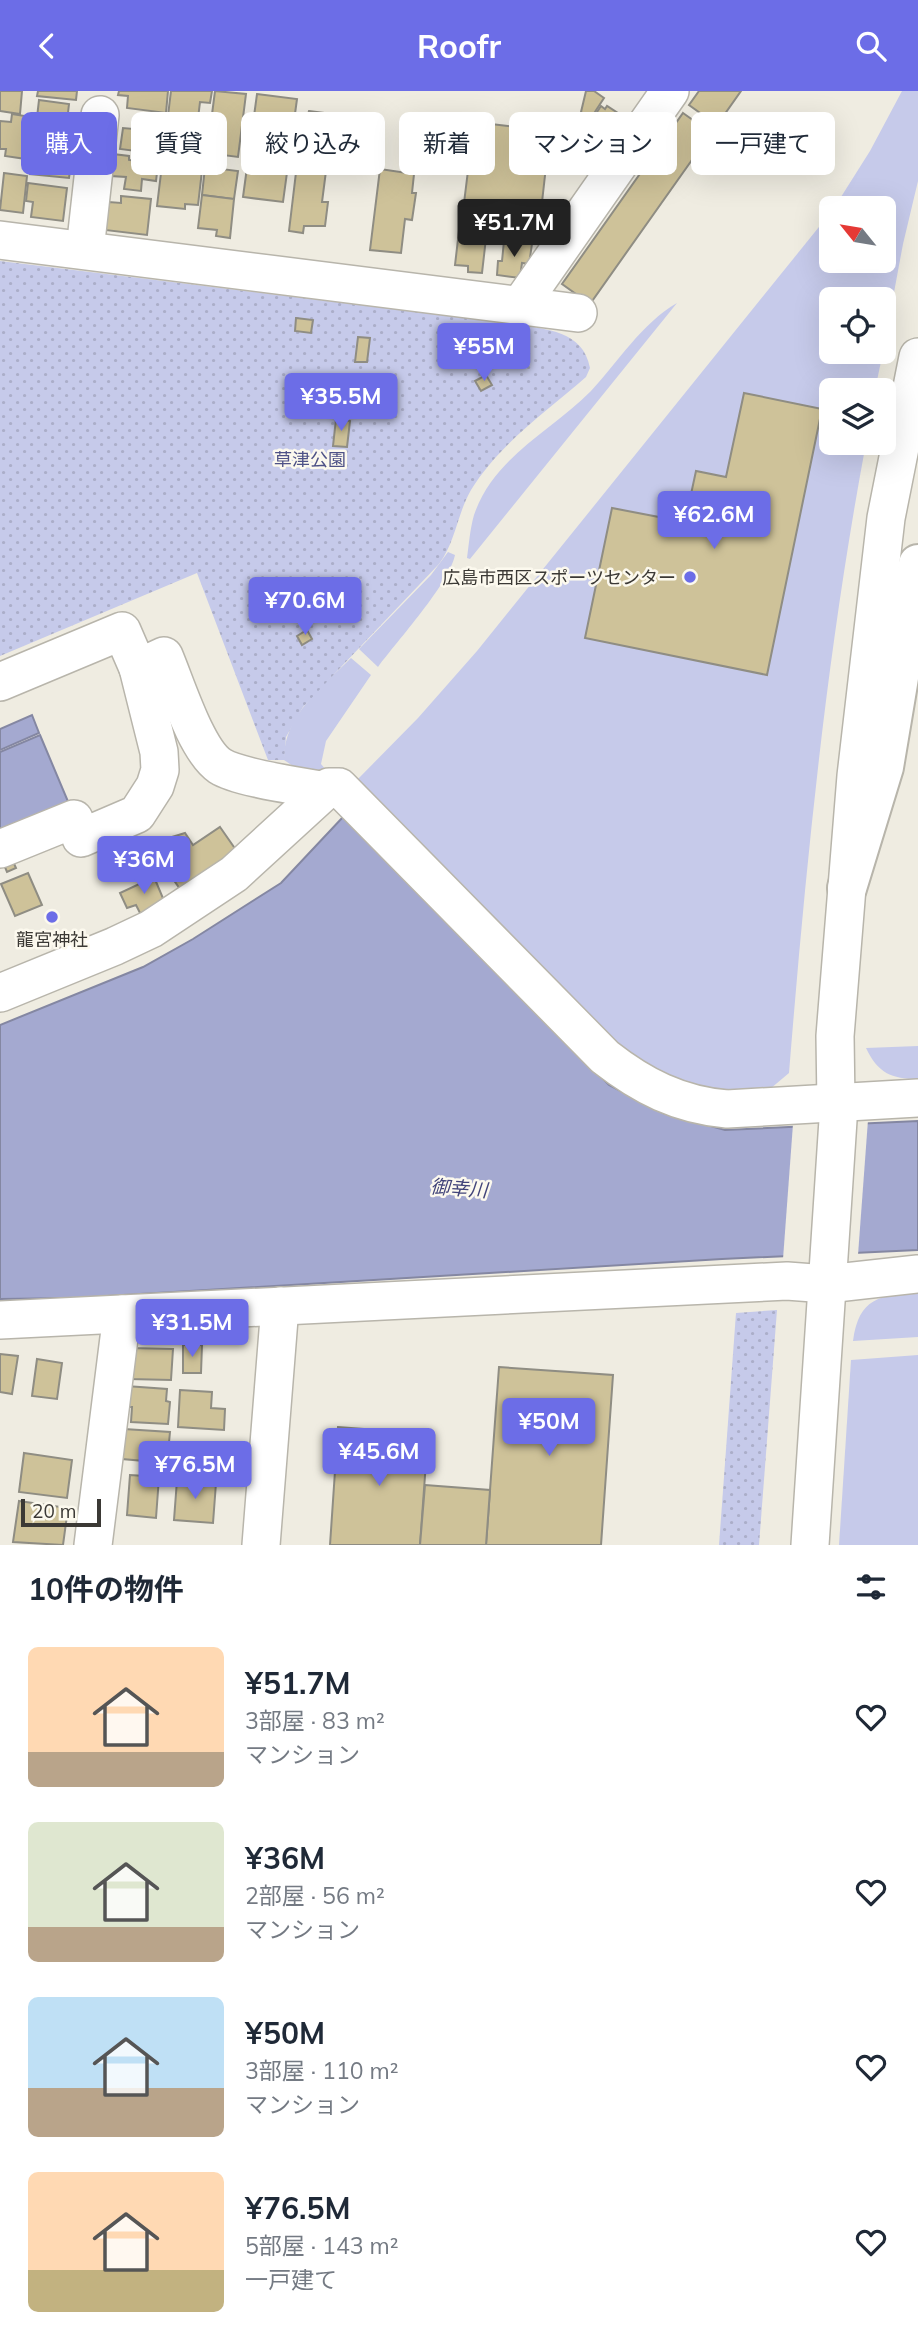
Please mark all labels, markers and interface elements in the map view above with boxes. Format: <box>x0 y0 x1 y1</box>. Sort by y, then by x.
text: Roofr <box>417 26 501 66</box>
icon: back <box>28 27 66 65</box>
icon: search <box>852 27 890 65</box>
chip: 購入 <box>21 112 117 175</box>
chip: 賃貸 <box>131 112 227 175</box>
chip: 絞り込み <box>241 112 385 175</box>
chip: 新着 <box>399 112 495 175</box>
chip: マンション <box>509 112 677 175</box>
chip: 一戸建て <box>691 112 835 175</box>
north arrow <box>819 196 896 273</box>
map controls <box>819 196 896 455</box>
pin: ¥51.7M <box>457 199 571 259</box>
text: ¥51.7M <box>474 207 554 236</box>
button: locate <box>819 287 896 364</box>
pin: ¥55M <box>443 323 525 383</box>
text: ¥55M <box>453 331 515 360</box>
pin: ¥35.5M <box>284 373 398 433</box>
button: layers <box>819 378 896 455</box>
text: ¥35.5M <box>301 381 381 410</box>
park label: 草津公園 <box>274 448 346 471</box>
pin: ¥62.6M <box>657 491 771 551</box>
text: ¥62.6M <box>674 499 754 528</box>
place label: 広島市西区スポーツセンター <box>442 566 676 589</box>
marker: 広島市西区スポーツセンター <box>682 569 698 585</box>
pin: ¥70.6M <box>248 577 362 637</box>
text: ¥70.6M <box>265 585 345 614</box>
pin: ¥36M <box>103 837 185 896</box>
text: ¥36M <box>113 844 175 873</box>
marker: 龍宮神社 <box>44 909 60 925</box>
place label: 龍宮神社 <box>16 928 88 951</box>
water label: 御幸川 <box>430 1174 490 1202</box>
pin: ¥31.5M <box>135 1299 249 1359</box>
text: ¥31.5M <box>152 1307 232 1336</box>
pin: ¥50M <box>508 1399 590 1458</box>
text: ¥50M <box>518 1406 580 1435</box>
pin: ¥45.6M <box>322 1429 436 1488</box>
text: ¥45.6M <box>339 1436 419 1465</box>
pin: ¥76.5M <box>138 1441 252 1501</box>
text: ¥76.5M <box>155 1449 235 1478</box>
scale bar <box>21 1496 102 1528</box>
text: 20 m <box>32 1499 76 1523</box>
icon: filters <box>852 1568 890 1606</box>
text: 10件の物件 <box>28 1570 184 1608</box>
text: ¥51.7M <box>245 1664 351 1702</box>
icon: home <box>84 1675 168 1759</box>
icon: heart <box>852 1698 890 1736</box>
text: 3部屋 · 83 m² <box>245 1706 385 1735</box>
text: マンション <box>245 1740 360 1769</box>
text: ¥36M <box>245 1839 325 1877</box>
icon: home <box>84 1850 168 1934</box>
icon: heart <box>852 1873 890 1911</box>
text: 2部屋 · 56 m² <box>245 1881 385 1910</box>
text: マンション <box>245 1915 360 1944</box>
text: ¥50M <box>245 2014 325 2052</box>
icon: home <box>84 2025 168 2109</box>
icon: heart <box>852 2048 890 2086</box>
text: 3部屋 · 110 m² <box>245 2056 398 2085</box>
text: マンション <box>245 2090 360 2119</box>
text: ¥76.5M <box>245 2189 351 2227</box>
icon: home <box>84 2200 168 2284</box>
icon: heart <box>852 2223 890 2261</box>
text: 5部屋 · 143 m² <box>245 2231 398 2260</box>
text: 一戸建て <box>245 2265 337 2294</box>

